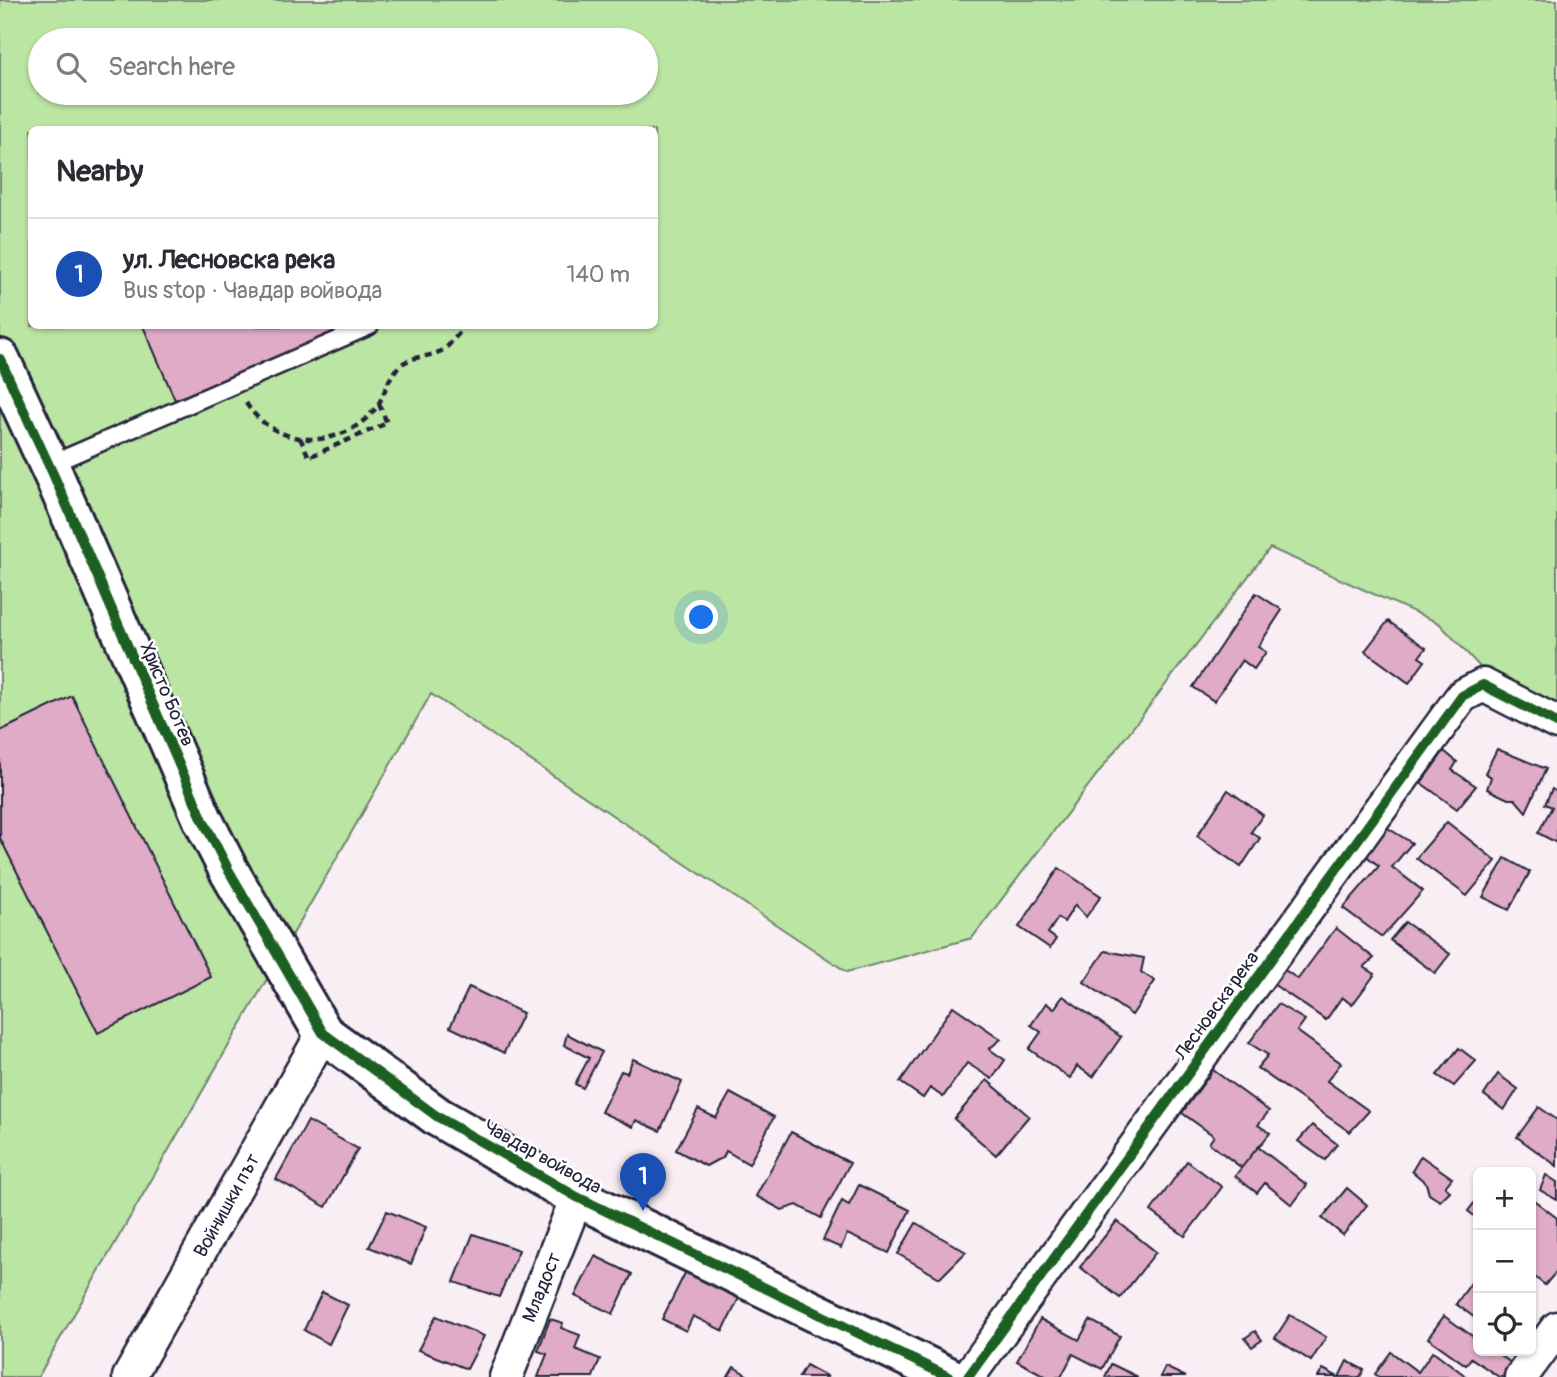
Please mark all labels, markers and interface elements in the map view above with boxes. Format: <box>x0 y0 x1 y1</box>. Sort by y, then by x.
search box <box>28 28 658 105</box>
icon: search <box>52 48 90 86</box>
text: Search here <box>108 51 235 83</box>
text: Nearby <box>56 153 143 190</box>
text: ул. Лесновска река <box>123 244 335 276</box>
text: 1 <box>75 260 84 289</box>
text: 140 m <box>567 260 630 289</box>
text: Bus stop · Чавдар войвода <box>123 276 382 305</box>
your location <box>684 600 718 634</box>
street label: Христо Ботев <box>134 639 200 750</box>
street label: Лесновска река <box>1169 946 1264 1066</box>
street label: Чавдар войвода <box>479 1115 606 1199</box>
street label: Войнишки път <box>189 1149 265 1262</box>
pin: 1 <box>620 1153 666 1211</box>
map controls <box>1473 1167 1536 1356</box>
button: + <box>1473 1167 1536 1230</box>
button: − <box>1473 1230 1536 1293</box>
street label: Младост <box>517 1249 567 1326</box>
button: locate <box>1473 1293 1536 1356</box>

